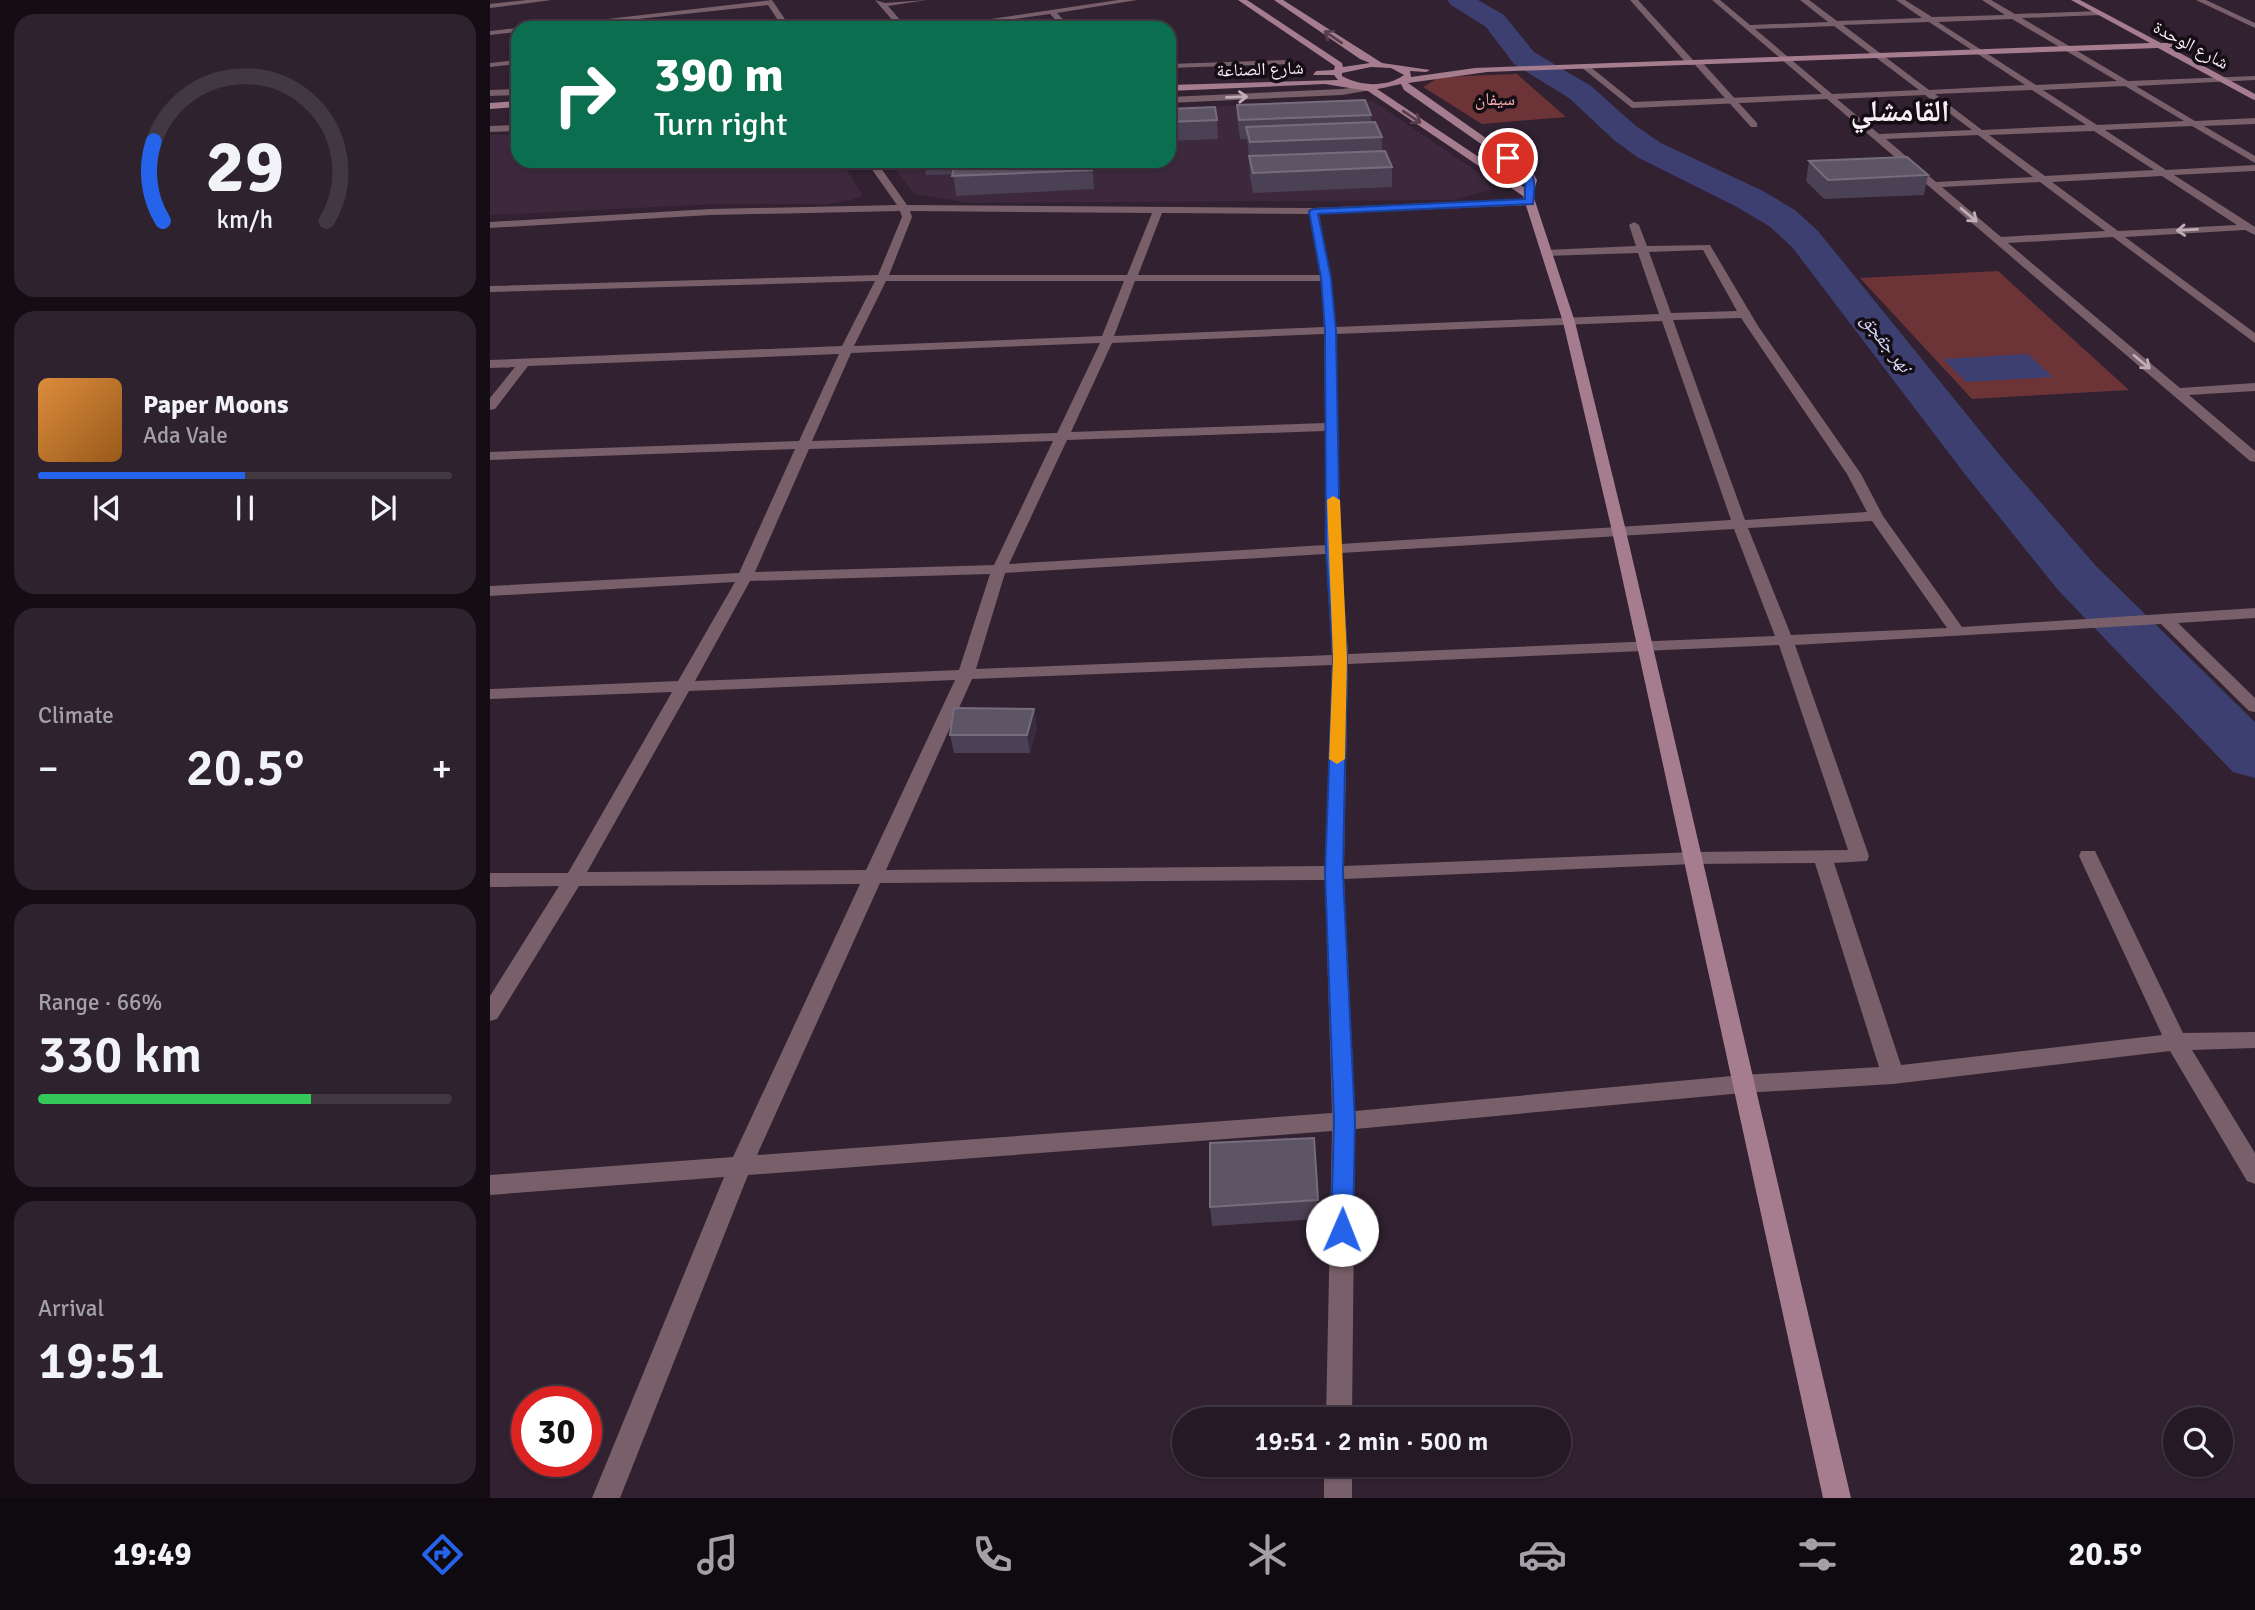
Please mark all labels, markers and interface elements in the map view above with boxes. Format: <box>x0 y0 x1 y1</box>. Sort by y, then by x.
street label: شارع الوحدة <box>2150 16 2232 74</box>
one-way arrow <box>1324 30 1343 44</box>
text: 390 m <box>654 45 784 105</box>
icon: right <box>539 49 630 140</box>
street label: شارع الصناعة <box>1216 56 1304 82</box>
park label: سيفان <box>1475 88 1515 110</box>
one-way arrow <box>1225 90 1248 103</box>
district label: القامشلي <box>1850 93 1950 134</box>
text: Turn right <box>654 105 787 144</box>
one-way arrow <box>1401 110 1421 124</box>
text: 29 <box>206 124 284 213</box>
pin <box>1478 128 1538 188</box>
icon: arrive <box>1489 139 1527 177</box>
text: km/h <box>217 204 273 235</box>
one-way arrow <box>1960 207 1978 223</box>
one-way arrow <box>2176 224 2199 237</box>
water label: نهر جقجق <box>1855 309 1918 380</box>
one-way arrow <box>2133 354 2151 370</box>
text: Paper Moons <box>143 389 289 421</box>
text: Ada Vale <box>143 421 228 450</box>
icon: previous <box>88 489 126 527</box>
icon: pause <box>226 489 264 527</box>
icon: next <box>364 489 402 527</box>
text: Climate <box>38 701 114 730</box>
text: 20.5° <box>186 736 304 800</box>
text: − <box>38 745 59 792</box>
text: + <box>431 745 452 792</box>
text: Range · 66% <box>38 988 162 1017</box>
text: 330 km <box>38 1023 202 1087</box>
position arrow <box>1305 1193 1379 1267</box>
text: Arrival <box>38 1294 104 1323</box>
text: 19:51 <box>38 1329 165 1393</box>
speed limit sign: 30 <box>511 1386 602 1477</box>
map controls <box>2163 1407 2233 1477</box>
button: search <box>2163 1407 2233 1477</box>
text: 19:51 · 2 min · 500 m <box>1255 1426 1488 1458</box>
icon: directions <box>418 1530 467 1579</box>
icon: music <box>693 1530 742 1579</box>
icon: phone <box>968 1530 1017 1579</box>
icon: climate <box>1243 1530 1292 1579</box>
icon: car <box>1518 1530 1567 1579</box>
icon: filters <box>1793 1530 1842 1579</box>
text: 19:49 <box>113 1535 192 1574</box>
text: 20.5° <box>2068 1535 2142 1574</box>

